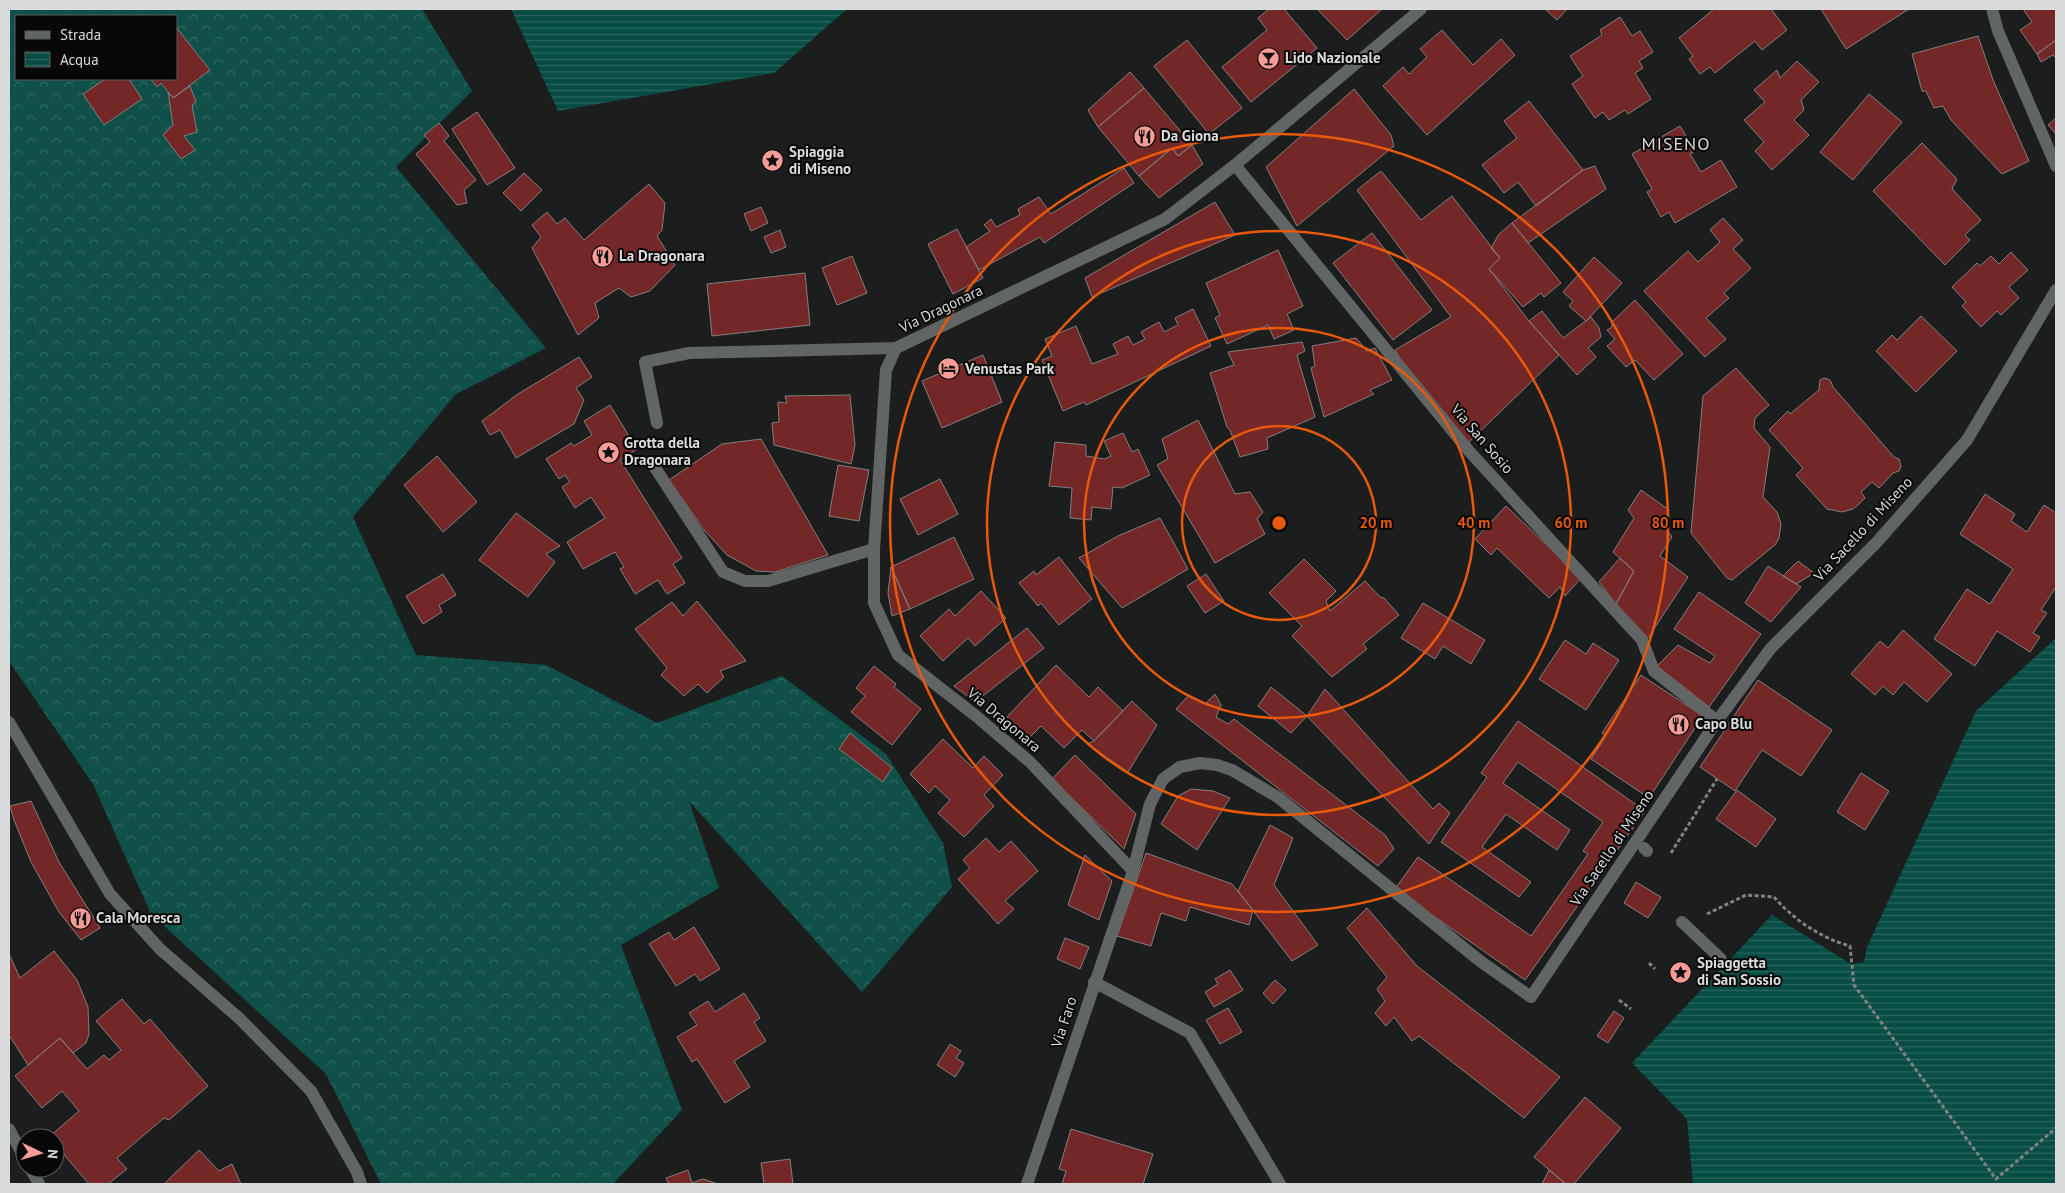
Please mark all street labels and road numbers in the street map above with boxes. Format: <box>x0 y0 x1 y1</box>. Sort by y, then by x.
street label: Via Dragonara <box>895 280 986 337</box>
street label: Via San Sosio <box>1446 399 1518 477</box>
street label: Via Sacello di Miseno <box>1808 472 1916 586</box>
street label: Via Dragonara <box>963 683 1045 756</box>
street label: Via Sacello di Miseno <box>1565 786 1658 910</box>
street label: Via Faro <box>1046 994 1081 1051</box>

